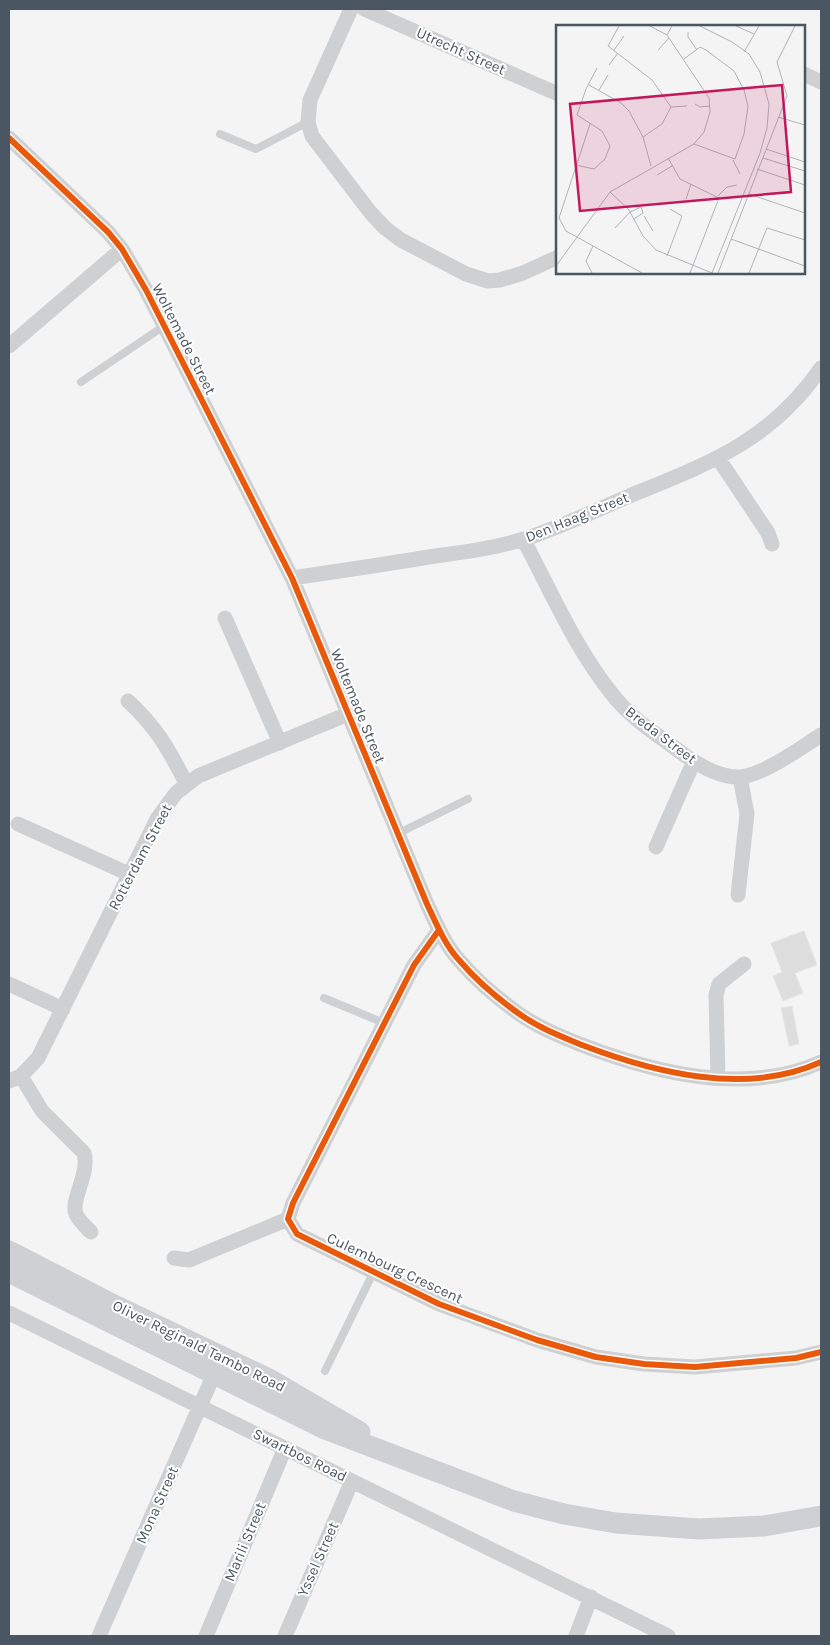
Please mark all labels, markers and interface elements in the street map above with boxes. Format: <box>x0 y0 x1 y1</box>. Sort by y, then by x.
street label: Utrecht Street <box>414 23 509 79</box>
inset map <box>556 25 805 274</box>
street label: Woltemade Street <box>148 280 220 398</box>
street label: Den Haag Street <box>523 488 632 546</box>
street label: Woltemade Street <box>327 646 389 766</box>
street label: Breda Street <box>622 702 700 768</box>
street label: Rotterdam Street <box>104 801 176 913</box>
street label: Culembourg Crescent <box>324 1229 466 1308</box>
street label: Oliver Reginald Tambo Road <box>110 1296 288 1396</box>
street label: Swartbos Road <box>250 1424 350 1486</box>
street label: Mona Street <box>132 1463 182 1547</box>
street label: Marili Street <box>220 1499 270 1584</box>
street label: Yssel Street <box>294 1519 343 1599</box>

